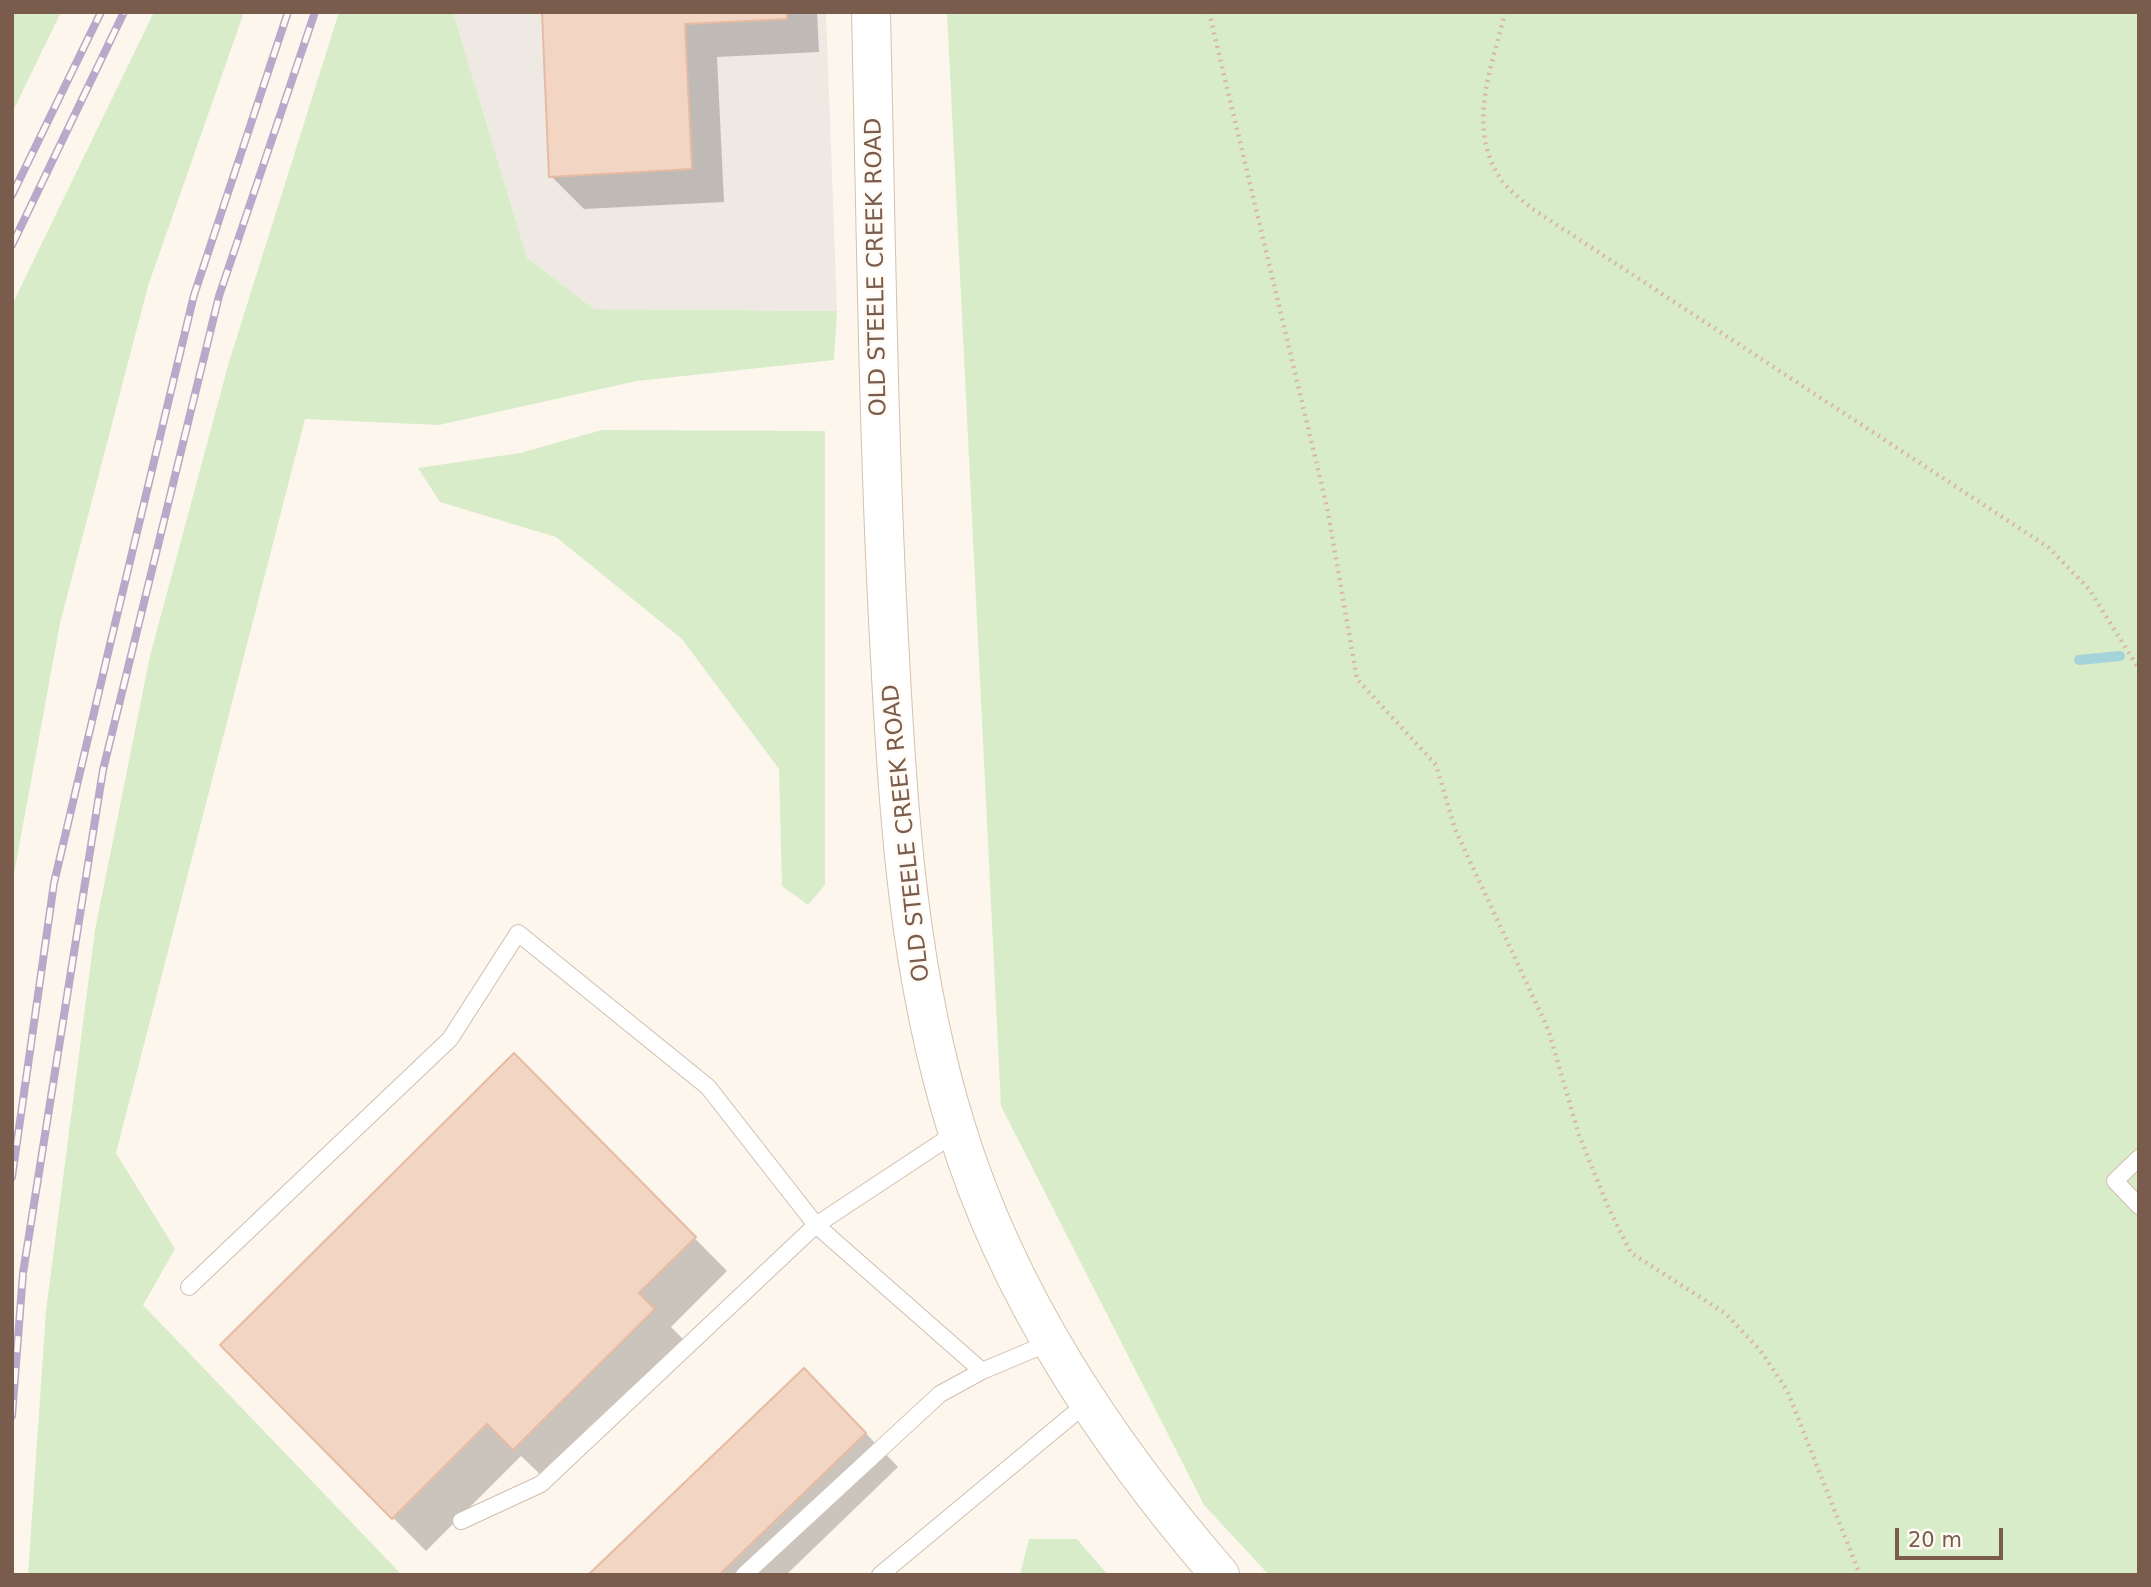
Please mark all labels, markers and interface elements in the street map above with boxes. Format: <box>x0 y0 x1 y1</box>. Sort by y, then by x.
street label: OLD STEELE CREEK ROAD <box>861 117 893 417</box>
street label: OLD STEELE CREEK ROAD <box>878 683 936 983</box>
scale bar <box>1899 1514 2008 1558</box>
text: 20 m <box>1908 1528 1962 1552</box>

